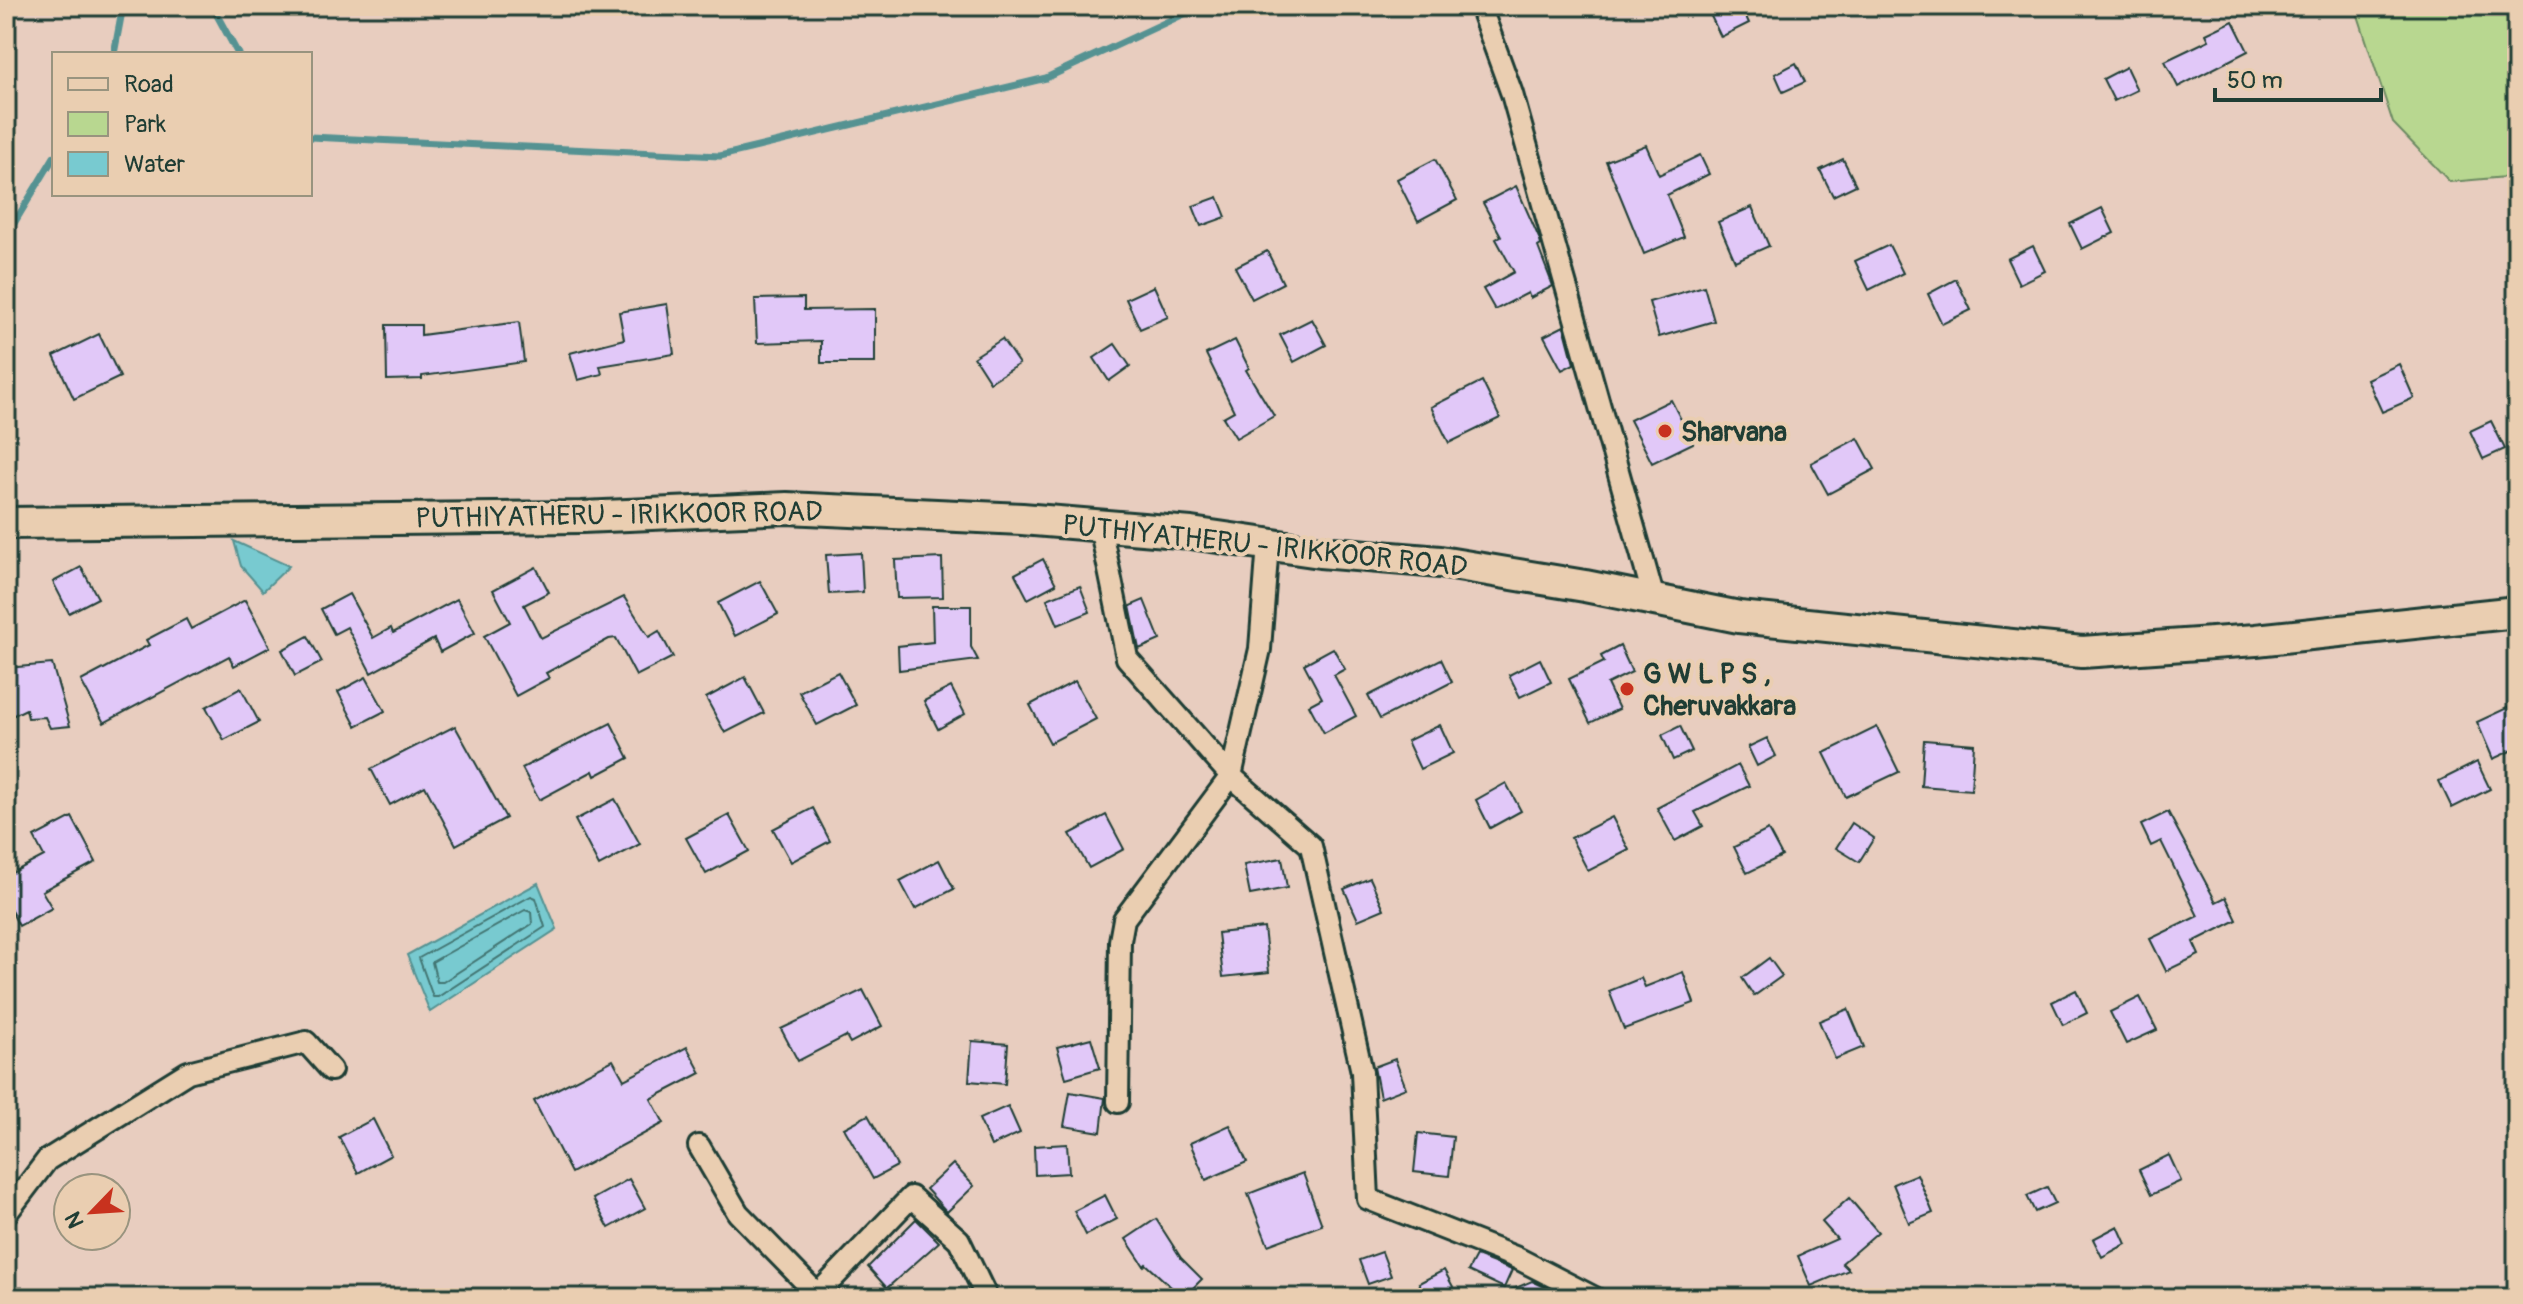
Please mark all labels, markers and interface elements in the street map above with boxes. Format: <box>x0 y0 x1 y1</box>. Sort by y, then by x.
legend <box>52 52 312 196</box>
scale bar <box>2215 52 2381 102</box>
text: 50 m <box>2227 66 2283 95</box>
text: Road <box>124 70 174 99</box>
text: Park <box>124 110 166 139</box>
text: Water <box>124 150 185 179</box>
place label: Sharvana <box>1681 415 1787 450</box>
marker: Sharvana <box>1656 422 1674 440</box>
street label: PUTHIYATHERU - IRIKKOOR ROAD <box>415 494 823 537</box>
street label: PUTHIYATHERU - IRIKKOOR ROAD <box>1060 508 1469 585</box>
place label: G W L P S , Cheruvakkara <box>1643 657 1796 724</box>
marker: G W L P S , Cheruvakkara <box>1618 680 1636 698</box>
north arrow <box>52 1172 132 1252</box>
text: N <box>59 1207 91 1233</box>

